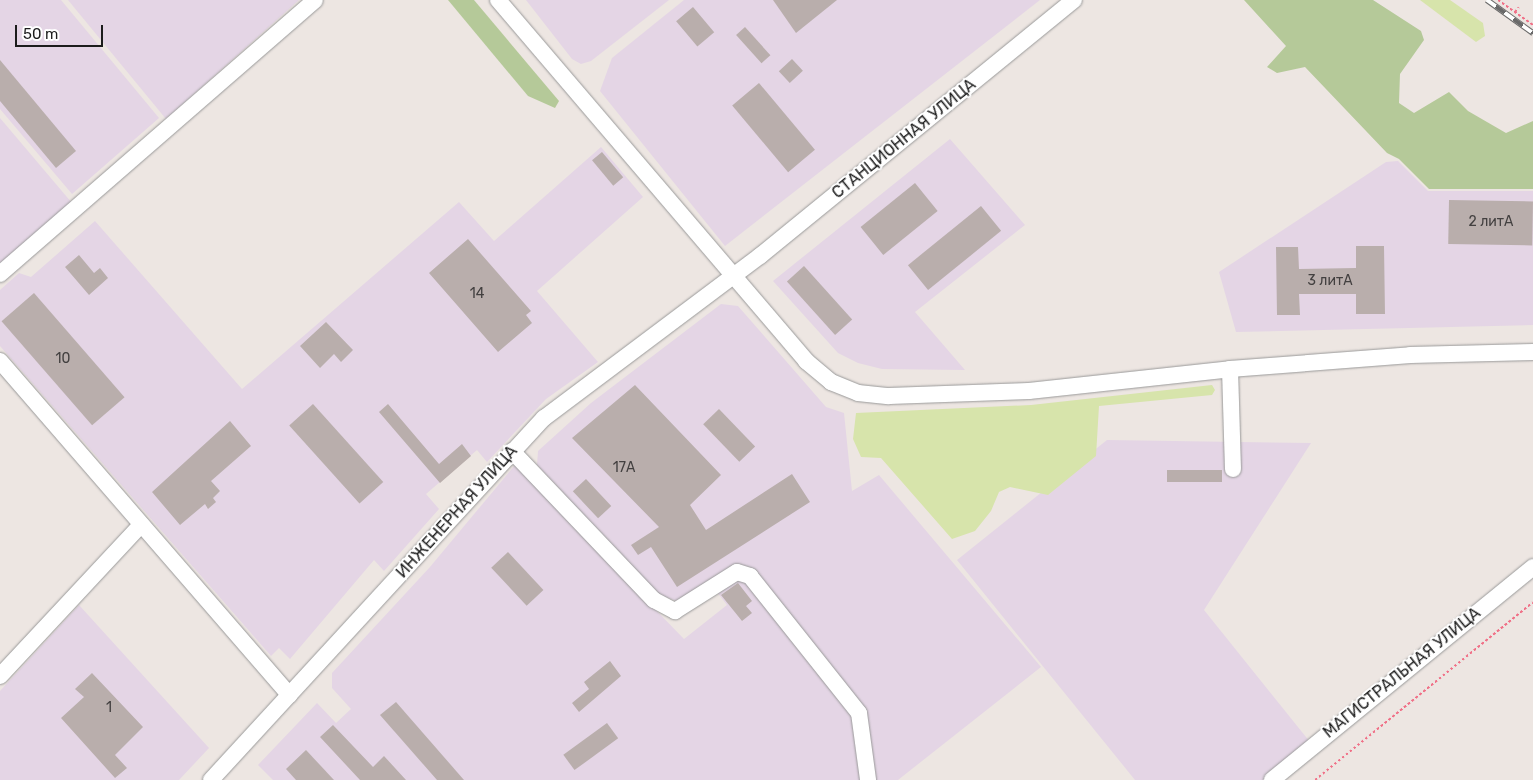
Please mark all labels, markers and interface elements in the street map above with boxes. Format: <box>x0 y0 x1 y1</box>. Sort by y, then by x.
scale bar <box>18 15 105 47</box>
text: 50 m <box>23 25 58 43</box>
street label: СТАНЦИОННАЯ УЛИЦА <box>828 75 980 203</box>
house number: 2 литА <box>1469 214 1513 230</box>
house number: 3 литА <box>1307 273 1353 289</box>
house number: 14 <box>470 286 484 302</box>
house number: 10 <box>56 351 70 367</box>
street label: ИНЖЕНЕРНАЯ УЛИЦА <box>393 442 521 582</box>
house number: 17А <box>613 460 635 476</box>
street label: МАГИСТРАЛЬНАЯ УЛИЦА <box>1320 604 1484 742</box>
house number: 1 <box>106 700 112 716</box>

